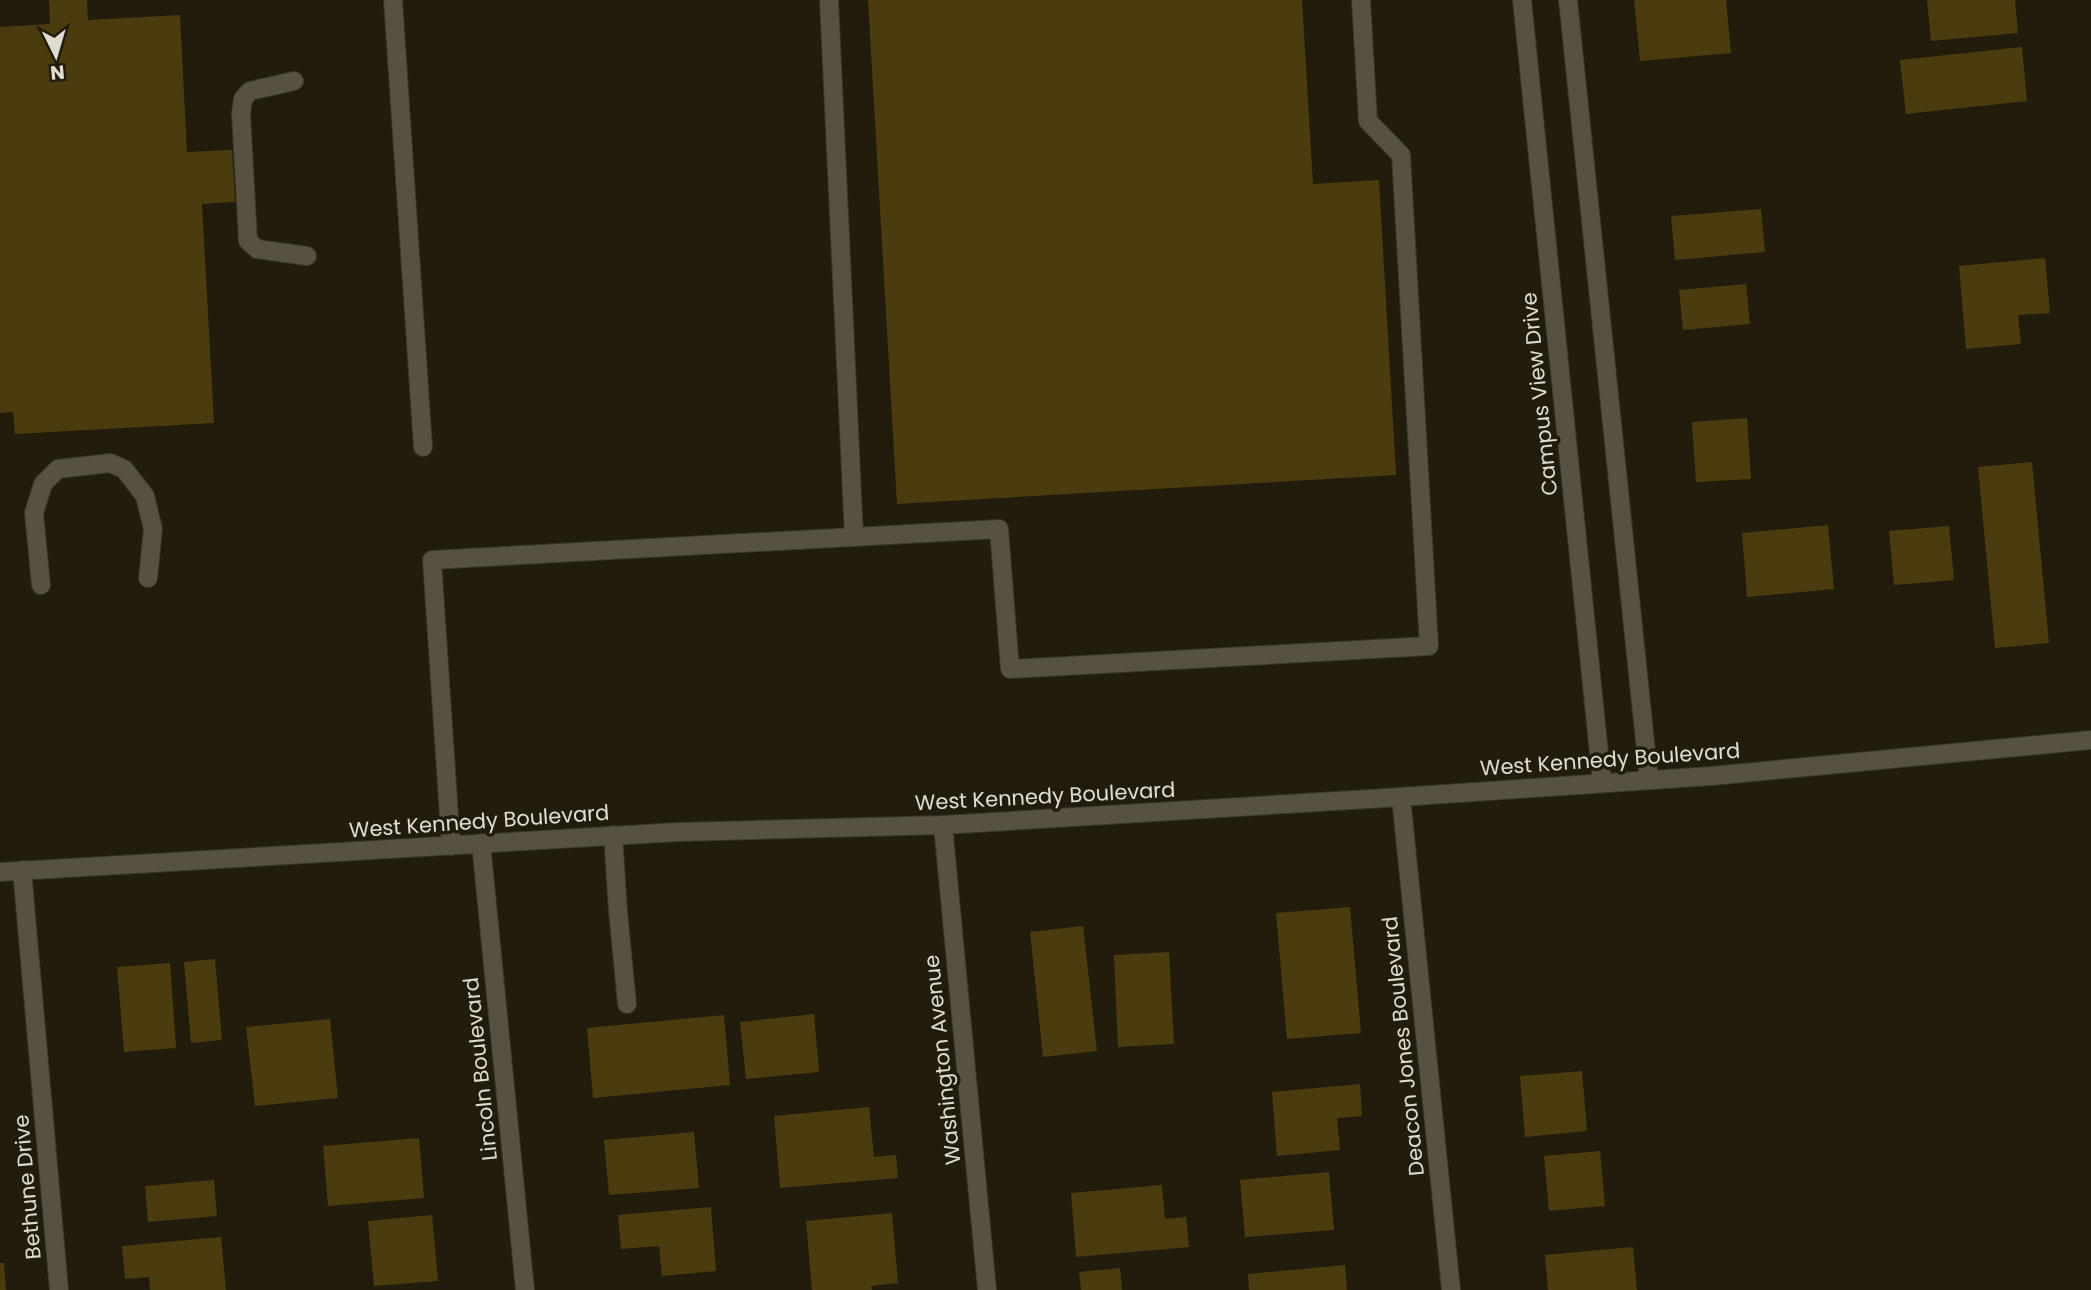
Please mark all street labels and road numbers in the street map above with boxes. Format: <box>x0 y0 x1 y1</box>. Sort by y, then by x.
street label: Campus View Drive <box>1514 291 1564 497</box>
street label: West Kennedy Boulevard <box>1479 735 1741 783</box>
street label: West Kennedy Boulevard <box>914 775 1176 817</box>
street label: West Kennedy Boulevard <box>348 797 610 845</box>
street label: Deacon Jones Boulevard <box>1375 915 1431 1177</box>
street label: Washington Avenue <box>917 954 967 1166</box>
street label: Lincoln Boulevard <box>456 976 504 1162</box>
street label: Bethune Drive <box>6 1113 48 1261</box>

